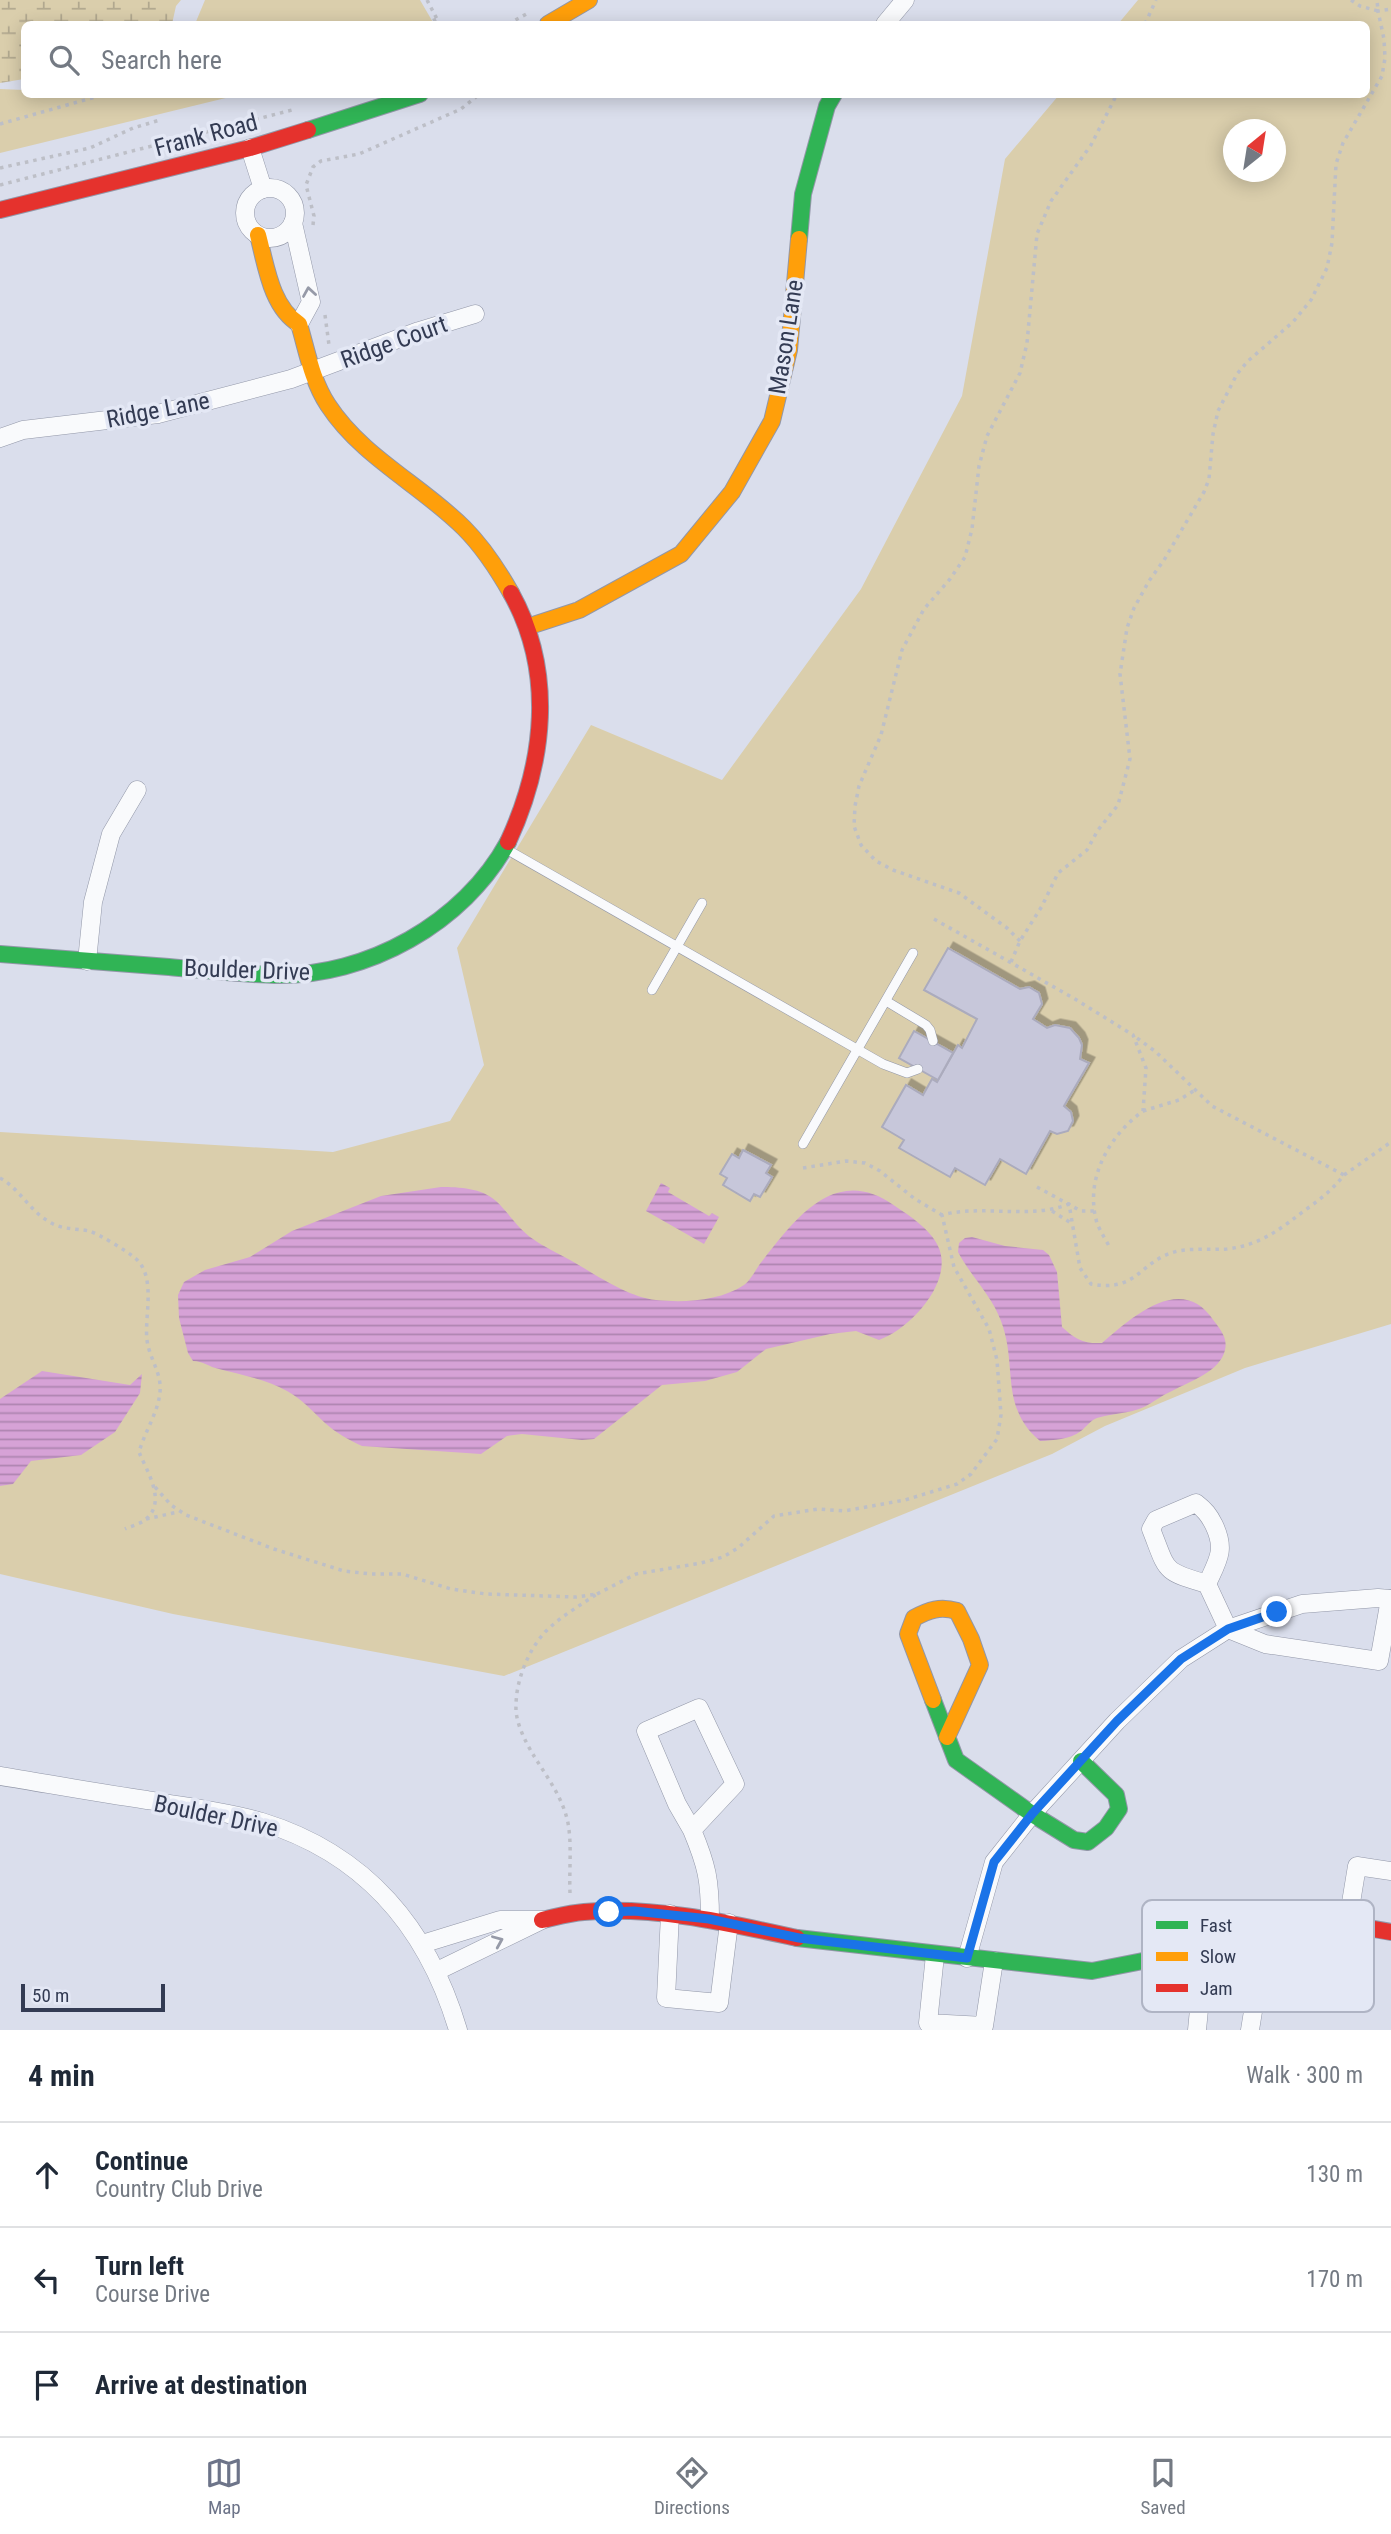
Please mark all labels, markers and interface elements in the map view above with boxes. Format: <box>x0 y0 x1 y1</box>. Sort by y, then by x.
search box <box>21 21 1370 98</box>
icon: search <box>45 41 83 79</box>
text: Search here <box>101 45 222 75</box>
street label: Frank Road <box>151 108 261 162</box>
north arrow <box>1223 119 1286 182</box>
street label: Mason Lane <box>763 278 809 396</box>
one-way arrow <box>301 286 316 298</box>
street label: Ridge Court <box>337 310 451 374</box>
street label: Ridge Lane <box>104 386 212 434</box>
street label: Boulder Drive <box>183 954 311 986</box>
route end <box>1261 1596 1292 1627</box>
street label: Boulder Drive <box>151 1789 281 1843</box>
route start <box>593 1896 624 1927</box>
legend <box>1142 1900 1374 2012</box>
text: Fast <box>1200 1914 1232 1937</box>
one-way arrow <box>491 1936 503 1950</box>
text: Slow <box>1200 1945 1236 1968</box>
text: Jam <box>1200 1977 1233 2000</box>
scale bar <box>21 1981 164 2013</box>
text: 50 m <box>32 1984 69 2007</box>
text: 4 min <box>28 2058 95 2093</box>
text: Walk · 300 m <box>1246 2062 1363 2089</box>
text: Continue <box>95 2146 188 2176</box>
icon: ahead <box>28 2156 66 2194</box>
text: 130 m <box>1306 2161 1363 2188</box>
text: Country Club Drive <box>95 2176 263 2203</box>
text: Turn left <box>95 2251 184 2281</box>
icon: left <box>28 2261 66 2299</box>
text: 170 m <box>1306 2266 1363 2293</box>
text: Course Drive <box>95 2281 210 2308</box>
icon: arrive <box>28 2366 66 2404</box>
text: Arrive at destination <box>95 2370 307 2400</box>
tab: Map <box>205 2454 243 2519</box>
tab: Directions <box>654 2454 730 2519</box>
tab: Saved <box>1140 2454 1186 2519</box>

